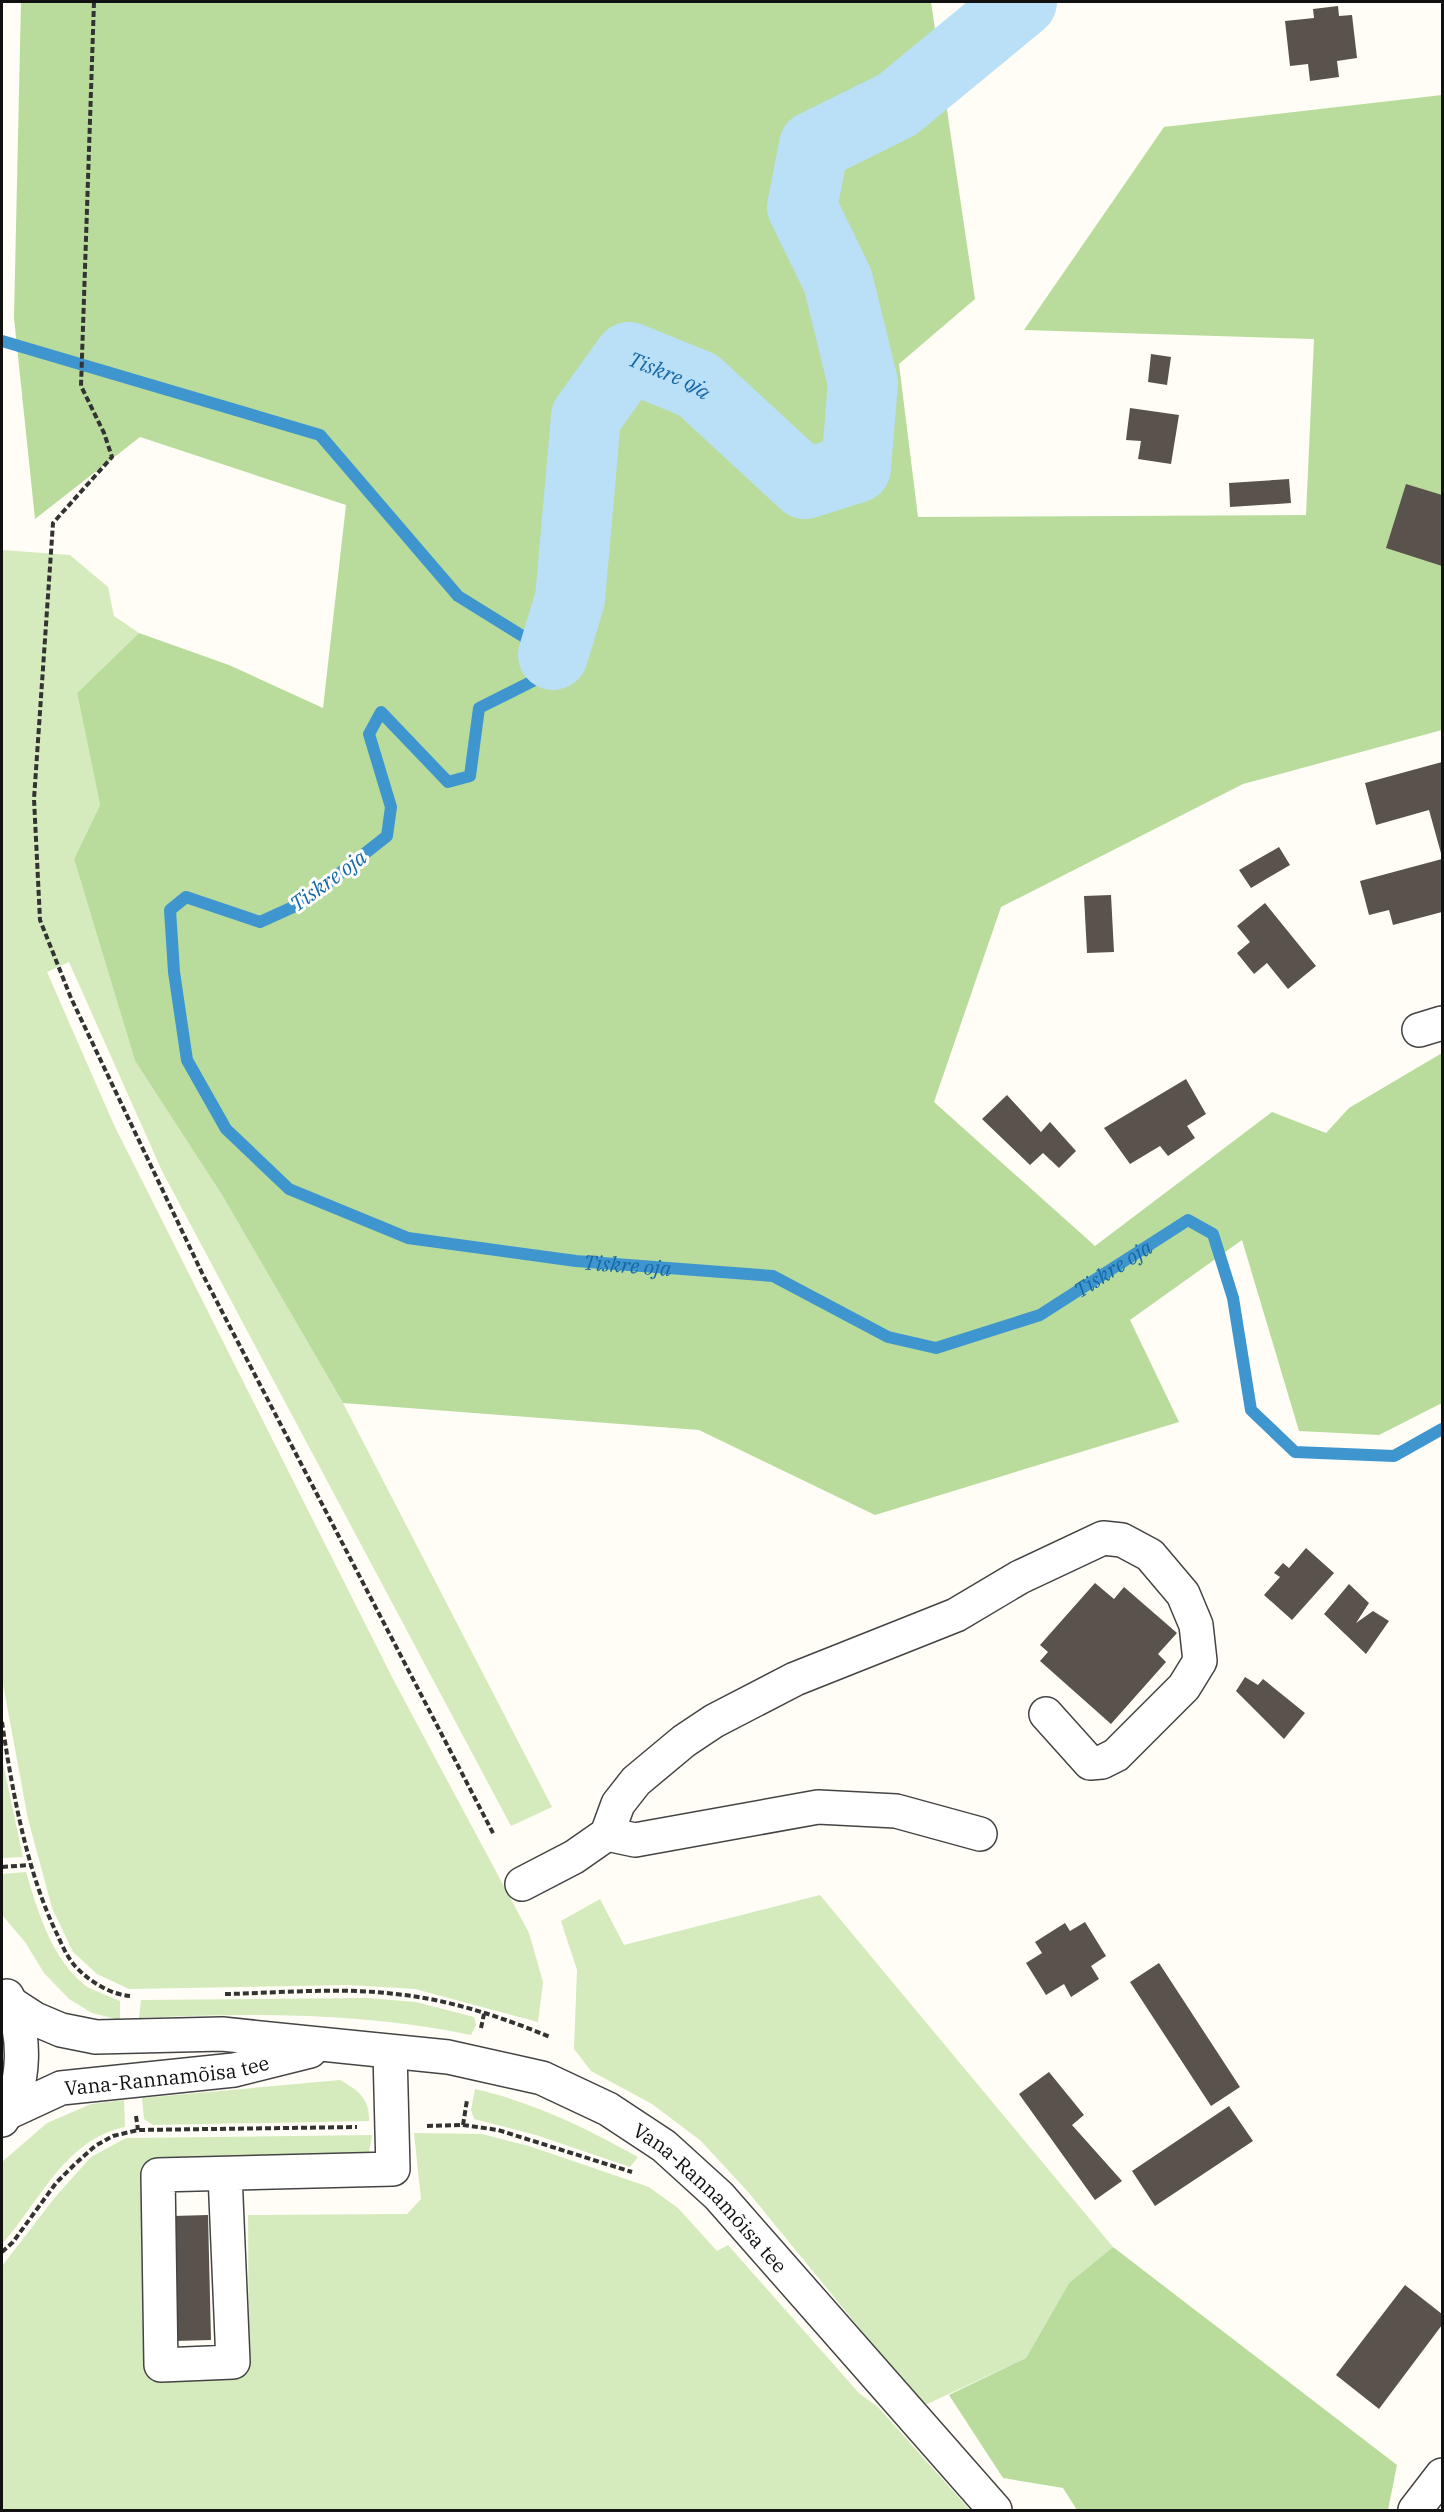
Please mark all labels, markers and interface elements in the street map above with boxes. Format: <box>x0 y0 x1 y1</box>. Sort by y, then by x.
water label: Tiskre oja <box>625 344 719 406</box>
water label: Tiskre oja <box>284 842 372 917</box>
water label: Tiskre oja <box>1068 1232 1158 1304</box>
water label: Tiskre oja <box>582 1248 673 1282</box>
street label: Vana-Rannamõisa tee <box>63 2048 272 2101</box>
street label: Vana-Rannamõisa tee <box>628 2116 794 2278</box>

